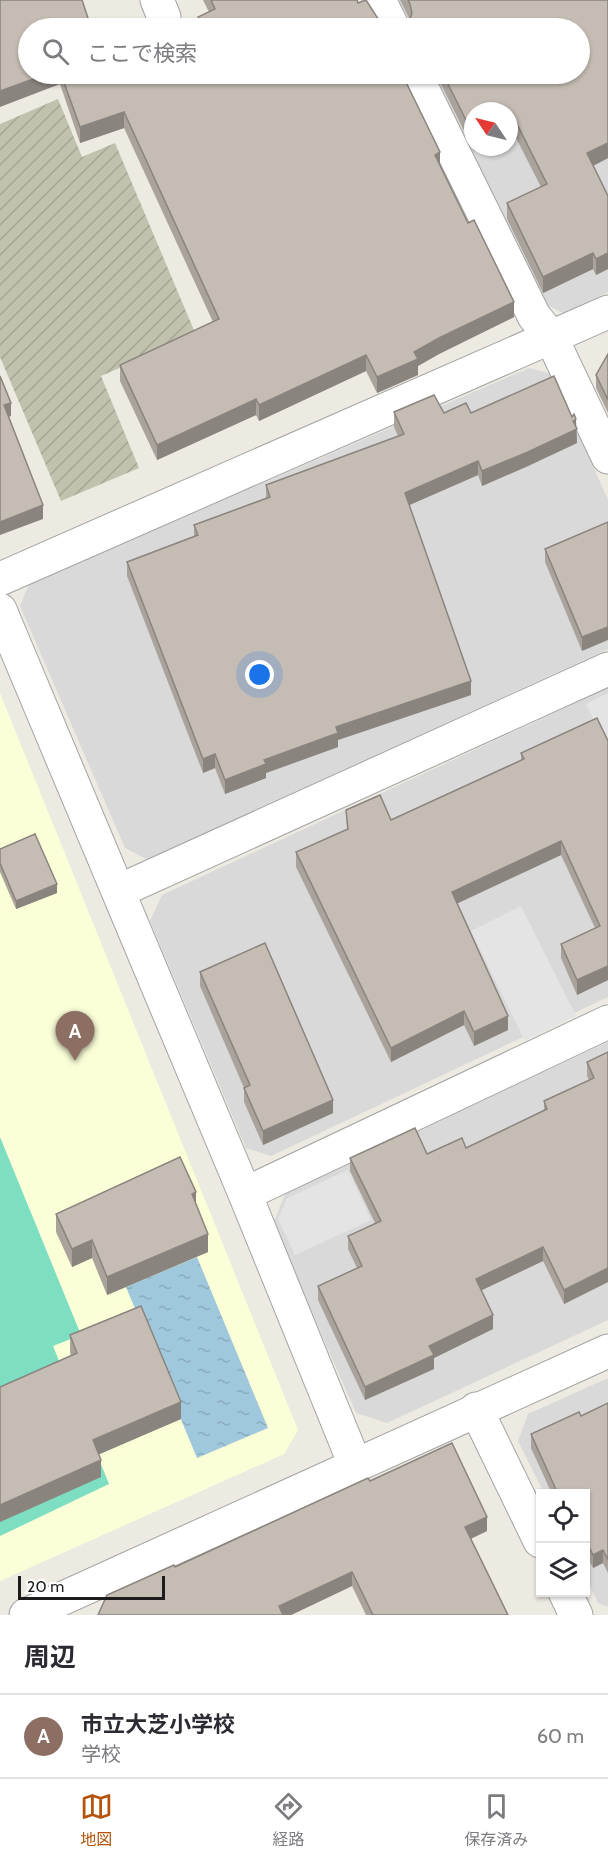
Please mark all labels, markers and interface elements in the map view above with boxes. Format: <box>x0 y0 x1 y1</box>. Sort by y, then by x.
search box <box>18 18 590 84</box>
icon: search <box>39 35 72 68</box>
text: ここで検索 <box>87 40 197 67</box>
north arrow <box>464 102 518 156</box>
your location <box>245 660 274 689</box>
pin: A <box>56 1012 94 1061</box>
map controls <box>536 1489 590 1597</box>
button: locate <box>536 1489 590 1543</box>
button: layers <box>536 1543 590 1597</box>
scale bar <box>18 1573 165 1600</box>
text: 20 m <box>27 1577 64 1596</box>
text: 周辺 <box>24 1641 76 1673</box>
text: 市立大芝小学校 <box>81 1711 235 1738</box>
text: A <box>37 1724 50 1748</box>
text: 60 m <box>537 1724 584 1748</box>
text: 学校 <box>81 1742 121 1766</box>
tab: 地図 <box>80 1790 113 1850</box>
tab: 経路 <box>272 1790 305 1850</box>
tab: 保存済み <box>464 1790 528 1850</box>

